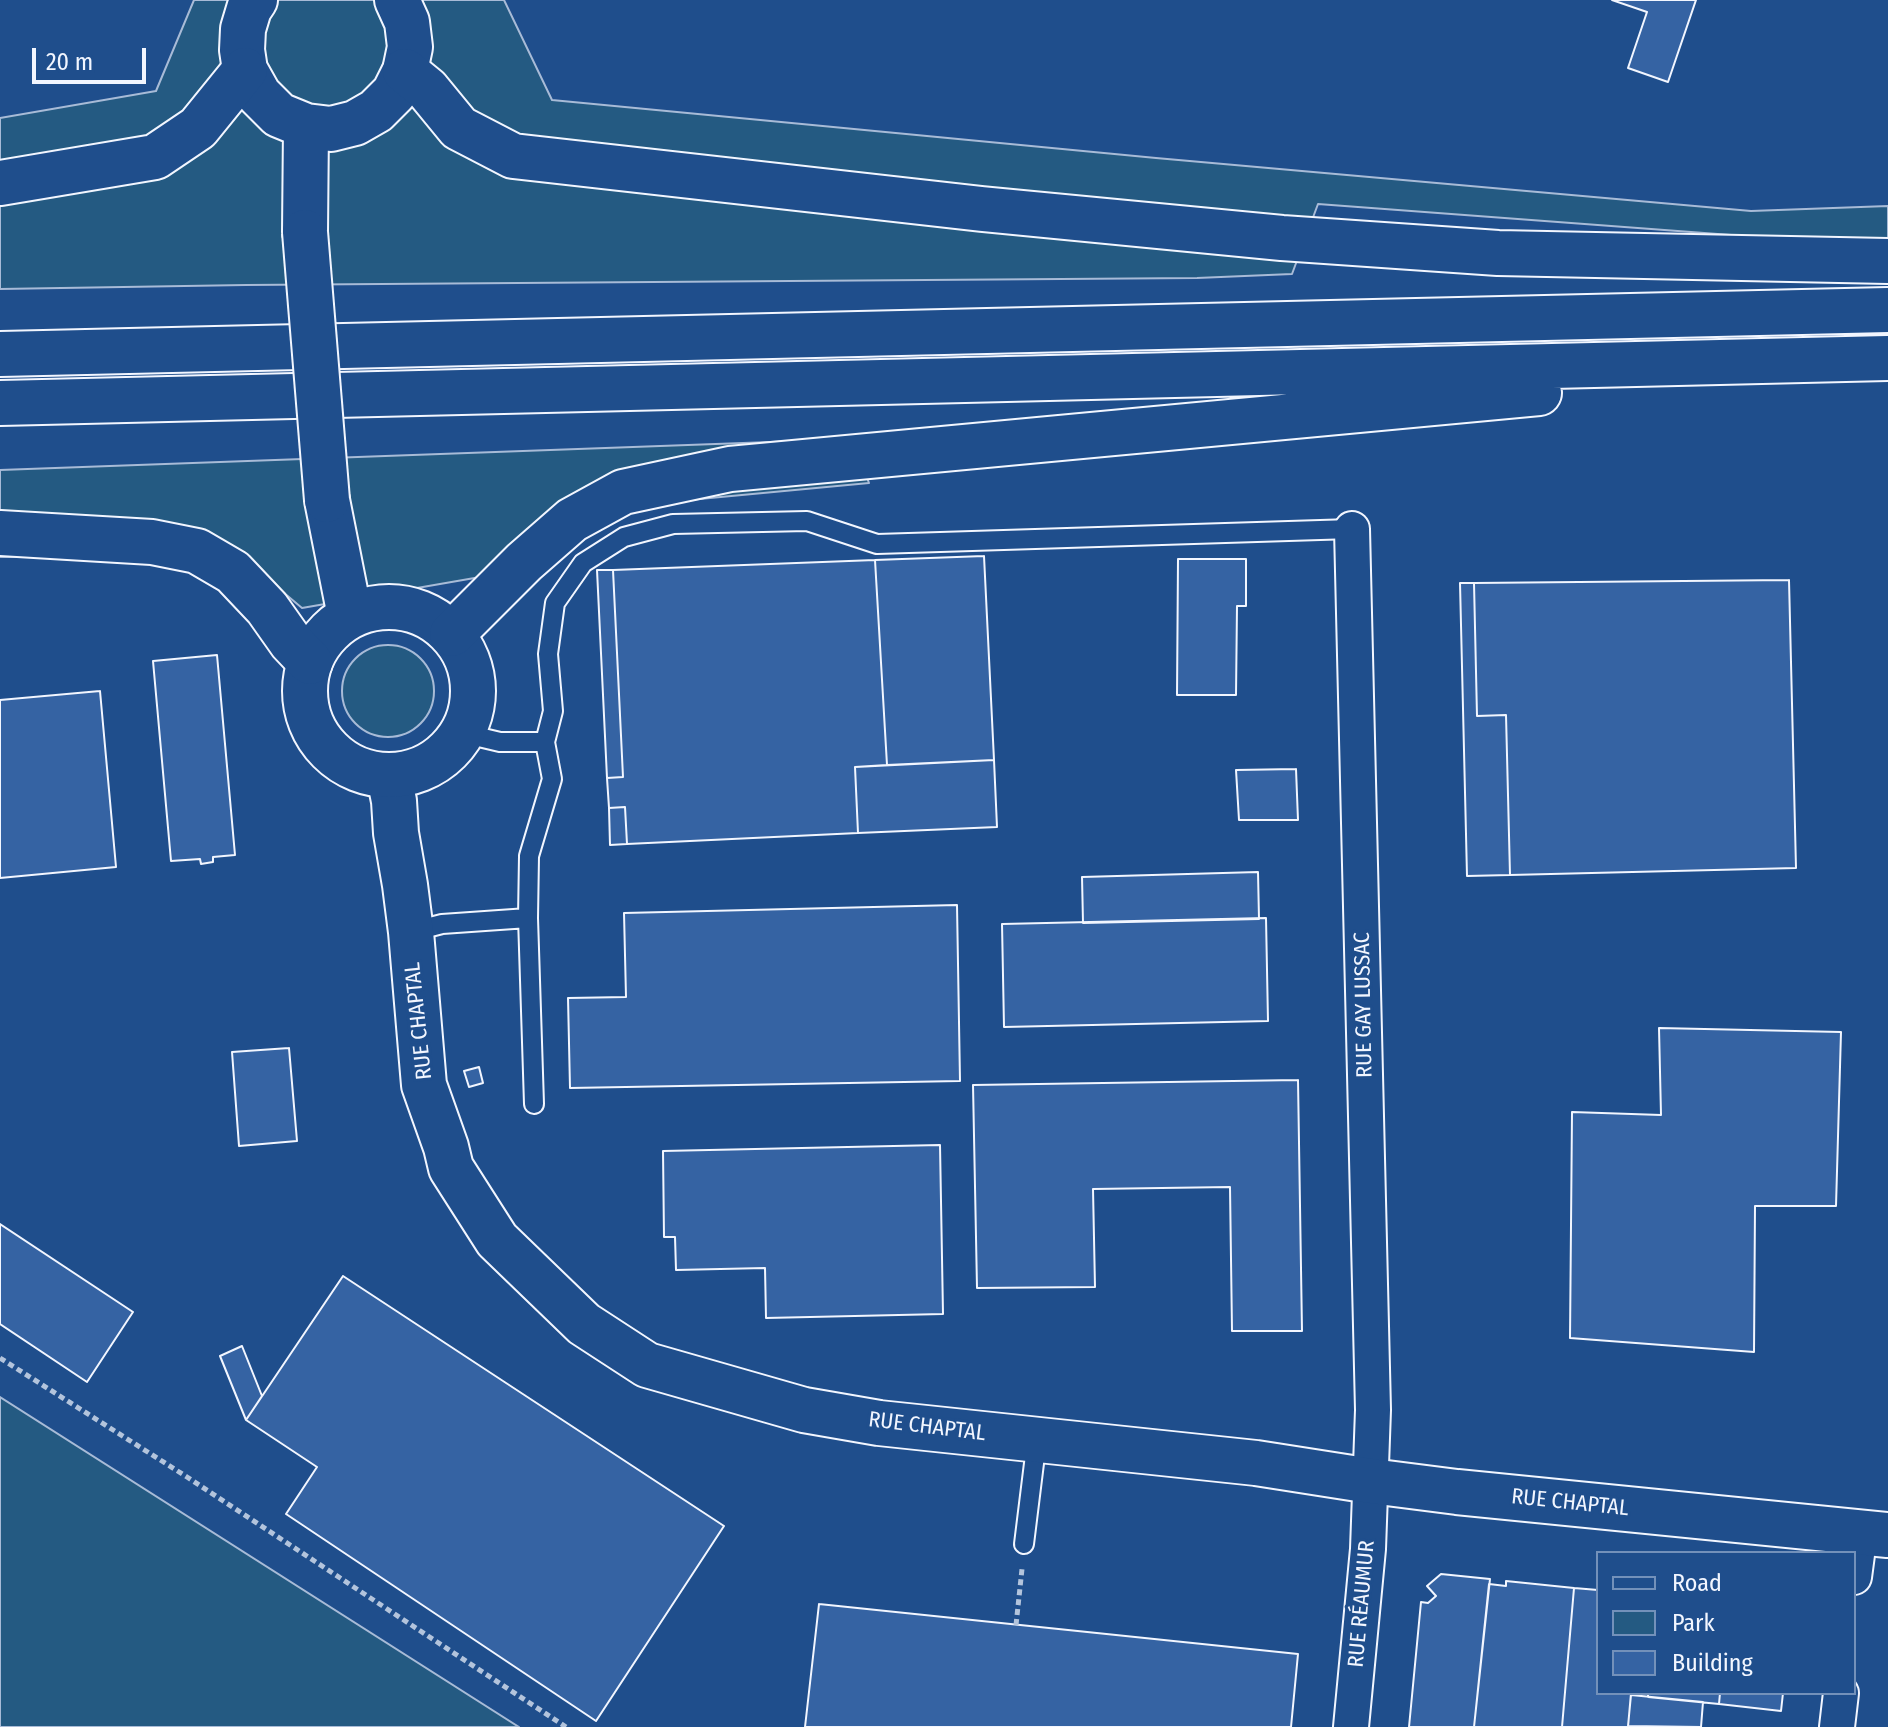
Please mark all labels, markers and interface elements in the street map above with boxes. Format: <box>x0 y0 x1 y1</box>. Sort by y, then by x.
scale bar <box>36 32 150 82</box>
text: 20 m <box>46 48 93 76</box>
street label: RUE GAY LUSSAC <box>1350 932 1378 1078</box>
street label: RUE CHAPTAL <box>400 961 438 1081</box>
street label: RUE CHAPTAL <box>867 1407 987 1447</box>
street label: RUE CHAPTAL <box>1510 1484 1630 1522</box>
street label: RUE RÉAUMUR <box>1343 1539 1381 1669</box>
legend <box>1596 1551 1856 1695</box>
text: Road <box>1672 1569 1722 1597</box>
text: Park <box>1672 1609 1715 1637</box>
text: Building <box>1672 1649 1753 1677</box>

